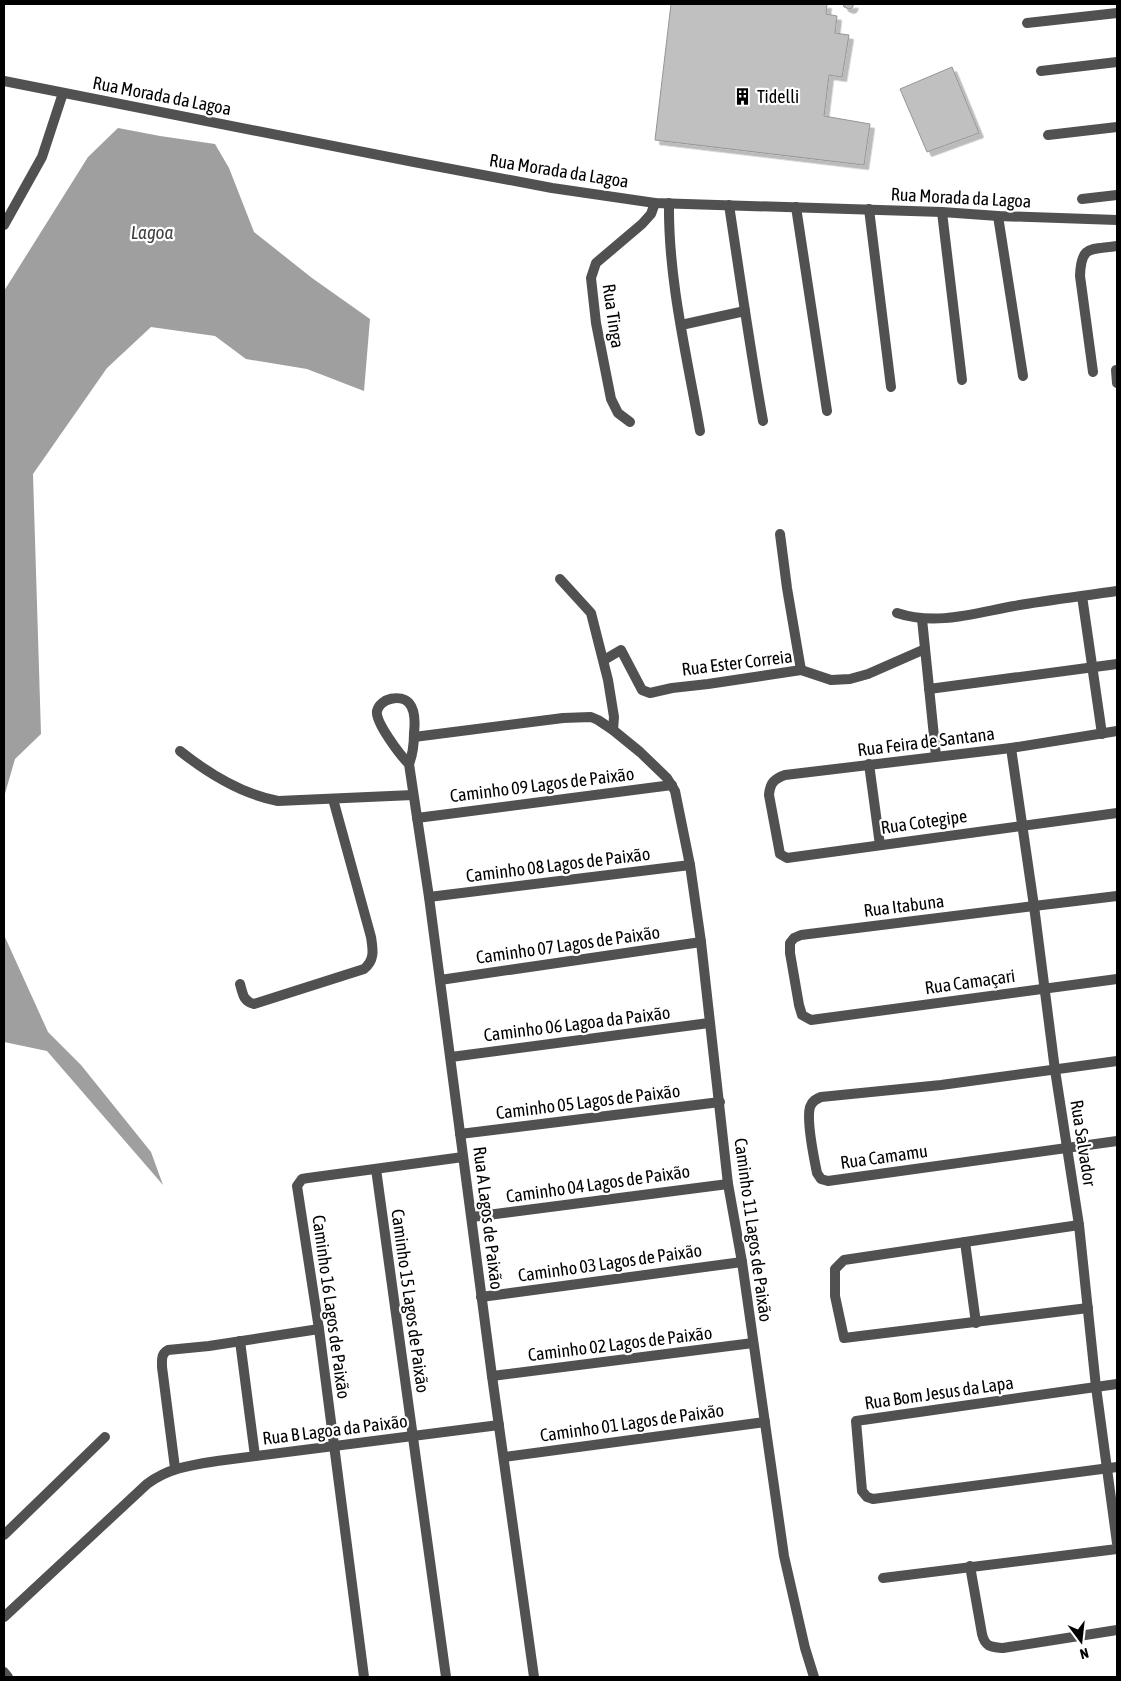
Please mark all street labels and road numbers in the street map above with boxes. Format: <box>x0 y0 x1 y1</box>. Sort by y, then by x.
street label: Rua Morada da Lagoa <box>91 72 233 119</box>
street label: Rua Morada da Lagoa <box>488 149 630 192</box>
street label: Rua Morada da Lagoa <box>890 183 1032 212</box>
street label: Rua Tinga <box>599 282 628 349</box>
street label: Rua Ester Correia <box>680 645 793 680</box>
street label: Rua Feira de Santana <box>856 723 996 760</box>
street label: Caminho 09 Lagos de Paixão <box>449 763 635 806</box>
street label: Rua Cotegipe <box>879 805 968 838</box>
street label: Caminho 08 Lagos de Paixão <box>465 843 651 886</box>
street label: Rua Itabuna <box>862 890 945 921</box>
street label: Caminho 07 Lagos de Paixão <box>475 921 661 968</box>
street label: Rua Camaçari <box>924 965 1016 998</box>
street label: Caminho 06 Lagoa da Paixão <box>482 1002 671 1045</box>
street label: Caminho 05 Lagos de Paixão <box>495 1080 681 1123</box>
street label: Rua Salvador <box>1066 1098 1101 1188</box>
street label: Caminho 11 Lagos de Paixão <box>730 1137 777 1323</box>
street label: Rua Camamu <box>839 1140 929 1173</box>
street label: Rua A Lagos de Paixão <box>469 1145 508 1291</box>
street label: Caminho 04 Lagos de Paixão <box>505 1160 691 1207</box>
street label: Caminho 15 Lagos de Paixão <box>387 1208 434 1394</box>
street label: Caminho 16 Lagos de Paixão <box>308 1214 355 1400</box>
street label: Caminho 03 Lagos de Paixão <box>517 1239 703 1286</box>
street label: Caminho 02 Lagos de Paixão <box>527 1322 713 1365</box>
street label: Rua Bom Jesus da Lapa <box>863 1372 1015 1413</box>
street label: Caminho 01 Lagos de Paixão <box>539 1399 725 1446</box>
street label: Rua B Lagoa da Paixão <box>261 1410 409 1449</box>

